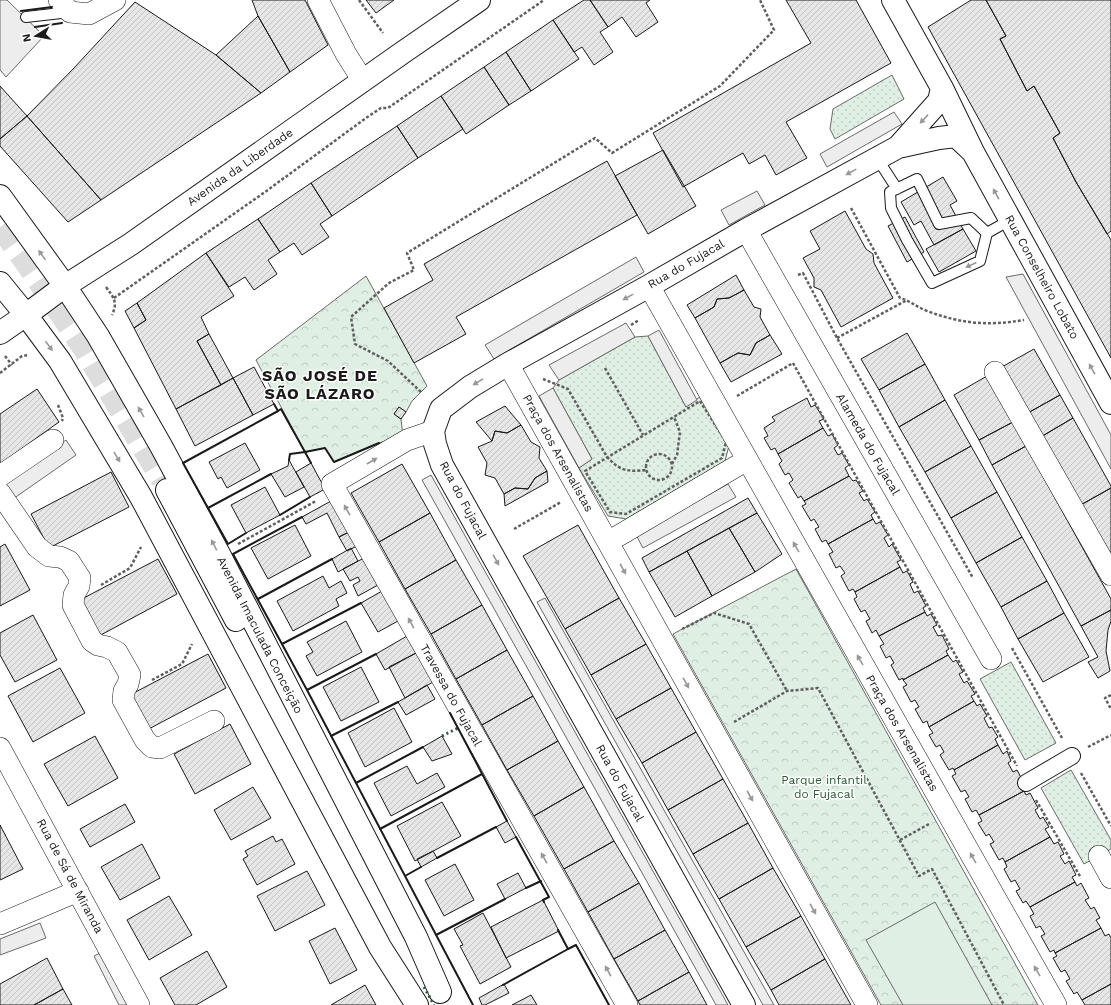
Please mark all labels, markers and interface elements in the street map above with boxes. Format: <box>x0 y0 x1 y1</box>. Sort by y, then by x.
north arrow <box>16 16 56 56</box>
text: N <box>20 33 34 43</box>
one-way arrow <box>919 114 929 124</box>
street label: Avenida da Liberdade <box>184 125 296 209</box>
one-way arrow <box>845 169 857 175</box>
one-way arrow <box>992 188 999 199</box>
street label: Rua Conselheiro Lobato <box>1002 213 1082 341</box>
street label: Rua do Fujacal <box>645 236 727 292</box>
one-way arrow <box>38 249 46 260</box>
one-way arrow <box>965 262 977 268</box>
one-way arrow <box>622 294 634 301</box>
one-way arrow <box>45 341 53 351</box>
one-way arrow <box>1089 363 1096 375</box>
district label: SÃO JOSÉ DE SÃO LÁZARO <box>262 366 378 403</box>
one-way arrow <box>473 378 483 386</box>
street label: Alameda do Fujacal <box>833 391 903 498</box>
street label: Praça dos Arsenalistas <box>520 392 596 514</box>
one-way arrow <box>138 407 145 418</box>
one-way arrow <box>114 451 121 463</box>
one-way arrow <box>366 457 378 464</box>
street label: Rua do Fujacal <box>437 459 490 542</box>
one-way arrow <box>343 504 350 516</box>
one-way arrow <box>210 539 217 551</box>
one-way arrow <box>793 541 799 553</box>
street label: Avenida Imaculada Conceição <box>214 554 306 716</box>
one-way arrow <box>492 554 499 566</box>
one-way arrow <box>619 563 626 575</box>
one-way arrow <box>407 617 414 629</box>
street label: Travessa do Fujacal <box>417 642 485 749</box>
one-way arrow <box>857 654 864 666</box>
street label: Praça dos Arsenalistas <box>863 672 941 794</box>
one-way arrow <box>683 677 690 688</box>
street label: Rua do Fujacal <box>593 742 647 824</box>
park label: Parque infantil do Fujacal <box>781 773 867 801</box>
one-way arrow <box>746 790 753 802</box>
street label: Rua de Sá de Miranda <box>34 816 106 936</box>
one-way arrow <box>540 852 547 864</box>
one-way arrow <box>970 852 976 864</box>
one-way arrow <box>810 904 817 915</box>
one-way arrow <box>604 965 611 977</box>
one-way arrow <box>1034 965 1041 977</box>

